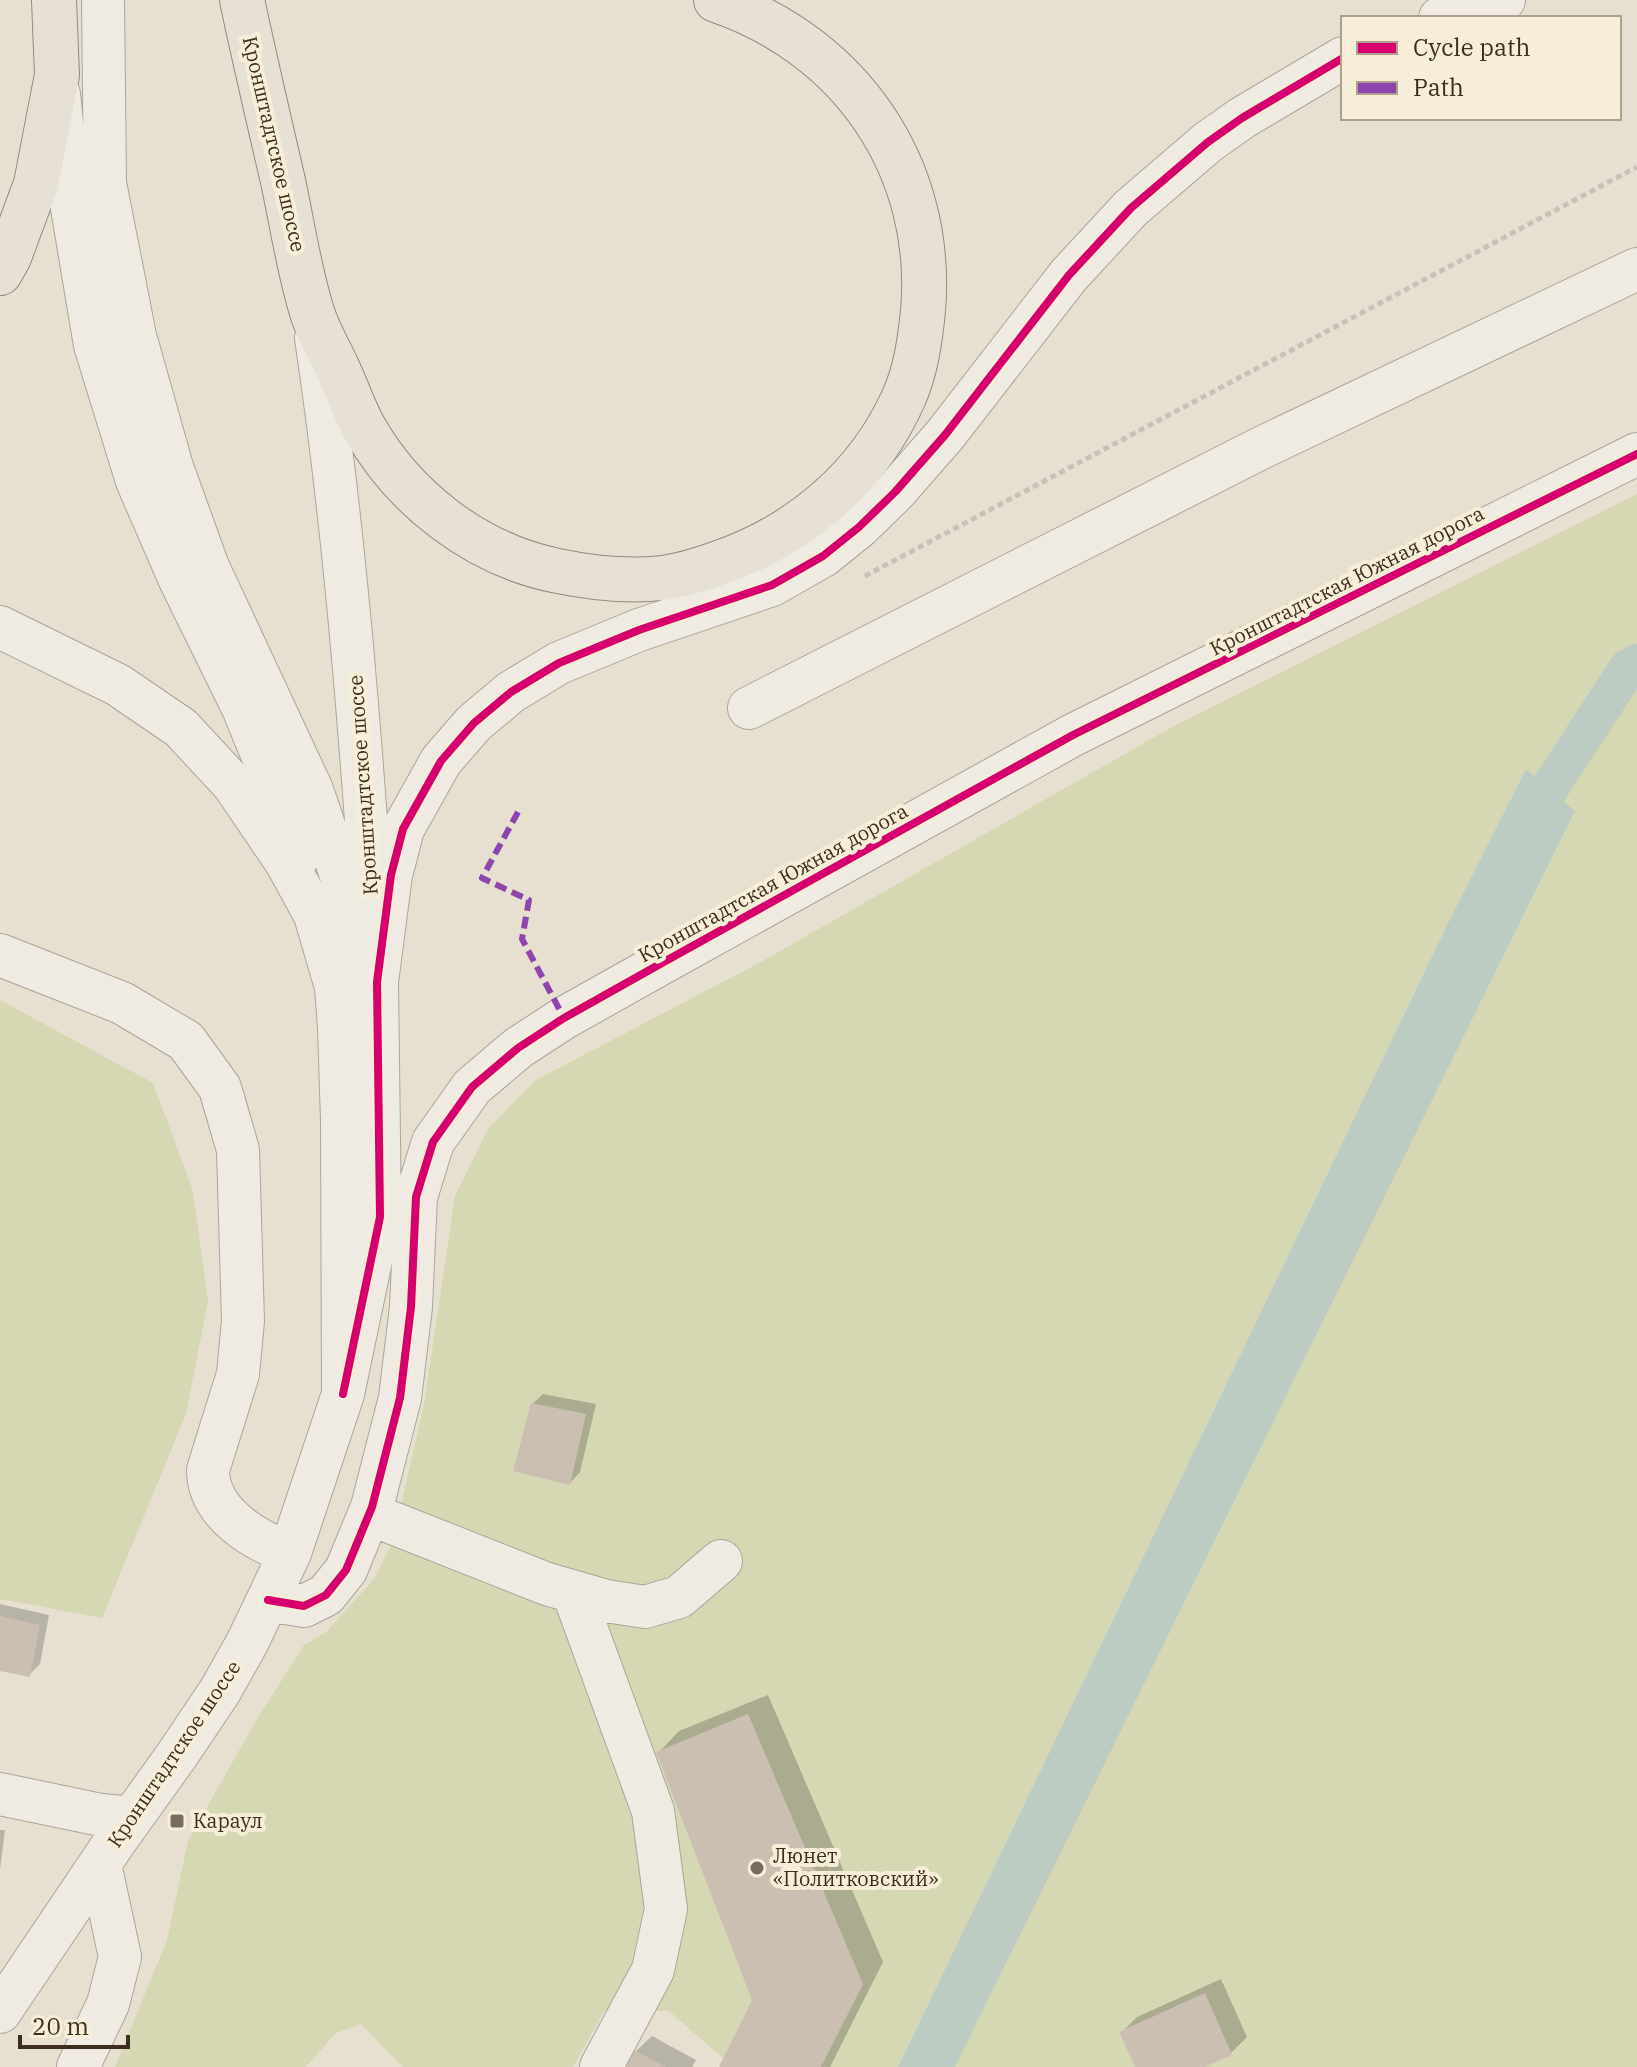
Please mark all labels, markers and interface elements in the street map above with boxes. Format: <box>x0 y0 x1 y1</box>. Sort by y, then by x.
legend <box>1341 16 1621 120</box>
text: Cycle path <box>1413 31 1530 63</box>
street label: Кронштадтское шоссе <box>237 34 312 254</box>
text: Path <box>1413 71 1464 103</box>
street label: Кронштадтская Южная дорога <box>1205 499 1489 662</box>
street label: Кронштадтское шоссе <box>341 674 384 896</box>
street label: Кронштадтская Южная дорога <box>633 797 913 968</box>
street label: Кронштадтское шоссе <box>101 1655 246 1853</box>
place label: Караул <box>193 1807 262 1834</box>
marker: Караул <box>168 1812 186 1830</box>
place label: Люнет «Политковский» <box>773 1842 938 1892</box>
marker: Люнет «Политковский» <box>748 1859 766 1877</box>
scale bar <box>20 1999 128 2049</box>
text: 20 m <box>32 2010 89 2042</box>

